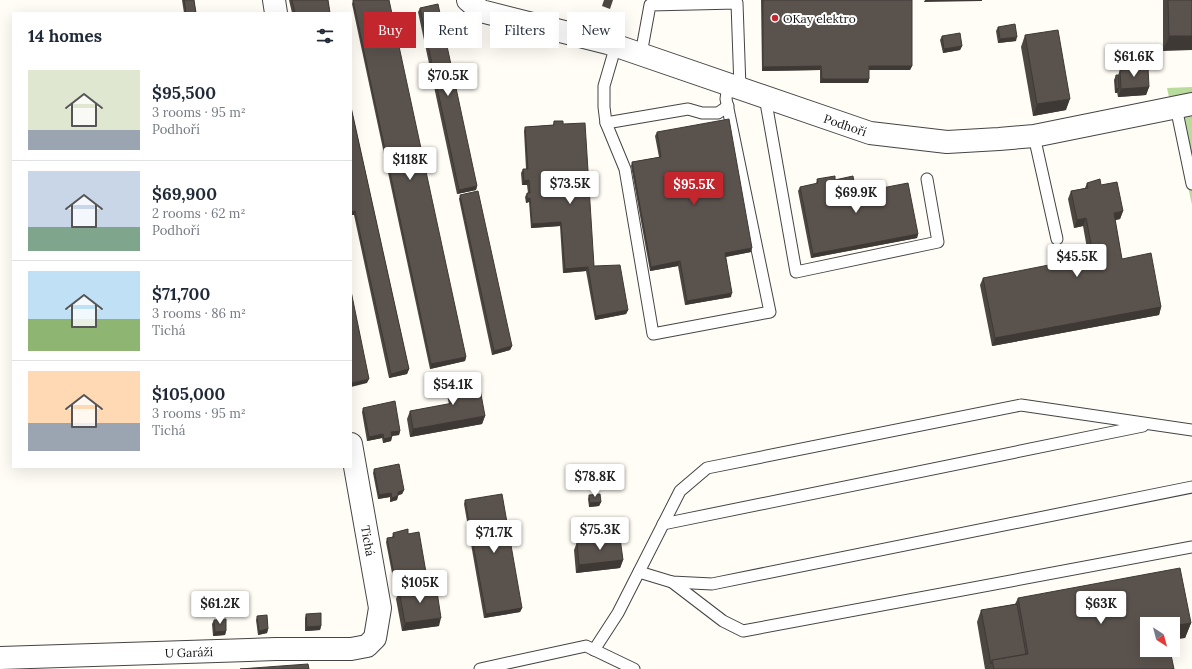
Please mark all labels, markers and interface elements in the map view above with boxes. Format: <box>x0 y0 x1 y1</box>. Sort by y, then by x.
place label: OKay elektro <box>783 11 856 26</box>
chip: Buy <box>364 12 416 48</box>
chip: Rent <box>424 12 482 48</box>
chip: Filters <box>490 12 559 48</box>
chip: New <box>567 12 625 48</box>
marker: OKay elektro <box>770 13 780 23</box>
text: 14 homes <box>28 25 102 47</box>
icon: filters <box>314 25 336 47</box>
pin: $61.6K <box>1101 44 1167 78</box>
text: $61.6K <box>1114 48 1154 65</box>
pin: $70.5K <box>415 63 481 97</box>
text: $70.5K <box>427 67 469 84</box>
text: $95,500 <box>152 82 216 104</box>
icon: home <box>60 86 108 134</box>
text: 3 rooms · 95 m² <box>152 104 246 121</box>
street label: Podhoří <box>822 110 869 139</box>
text: Podhoří <box>152 121 200 138</box>
pin: $118K <box>382 147 438 181</box>
text: $118K <box>393 151 427 168</box>
pin: $73.5K <box>537 171 603 205</box>
pin: $95.5K <box>661 172 727 206</box>
text: $73.5K <box>550 175 590 192</box>
text: $95.5K <box>673 176 715 193</box>
pin: $69.9K <box>823 180 889 214</box>
text: $69,900 <box>152 183 217 205</box>
text: $69.9K <box>835 184 877 201</box>
icon: home <box>60 187 108 235</box>
text: 2 rooms · 62 m² <box>152 205 245 222</box>
text: Podhoří <box>152 222 200 239</box>
pin: $45.5K <box>1044 244 1110 278</box>
text: $45.5K <box>1056 248 1098 265</box>
text: $71,700 <box>152 283 210 305</box>
icon: home <box>60 287 108 335</box>
text: 3 rooms · 86 m² <box>152 305 246 322</box>
text: Tichá <box>152 322 185 339</box>
pin: $54.1K <box>420 372 486 406</box>
text: $54.1K <box>433 376 473 393</box>
text: $105,000 <box>152 383 225 405</box>
icon: home <box>60 387 108 435</box>
text: 3 rooms · 95 m² <box>152 405 246 422</box>
text: Tichá <box>152 422 185 439</box>
pin: $78.8K <box>562 464 628 498</box>
text: $78.8K <box>575 468 615 485</box>
pin: $75.3K <box>567 517 633 551</box>
pin: $71.7K <box>461 520 527 554</box>
text: $75.3K <box>580 521 620 538</box>
text: $71.7K <box>475 524 513 541</box>
street label: Tichá <box>358 525 378 557</box>
pin: $105K <box>392 570 448 604</box>
text: $105K <box>401 574 439 591</box>
pin: $61.2K <box>187 591 253 625</box>
pin: $63K <box>1077 591 1125 625</box>
text: $61.2K <box>200 595 240 612</box>
text: $63K <box>1085 595 1117 612</box>
north arrow <box>1140 617 1180 657</box>
map controls <box>1140 617 1180 657</box>
street label: U Garáží <box>164 644 213 660</box>

